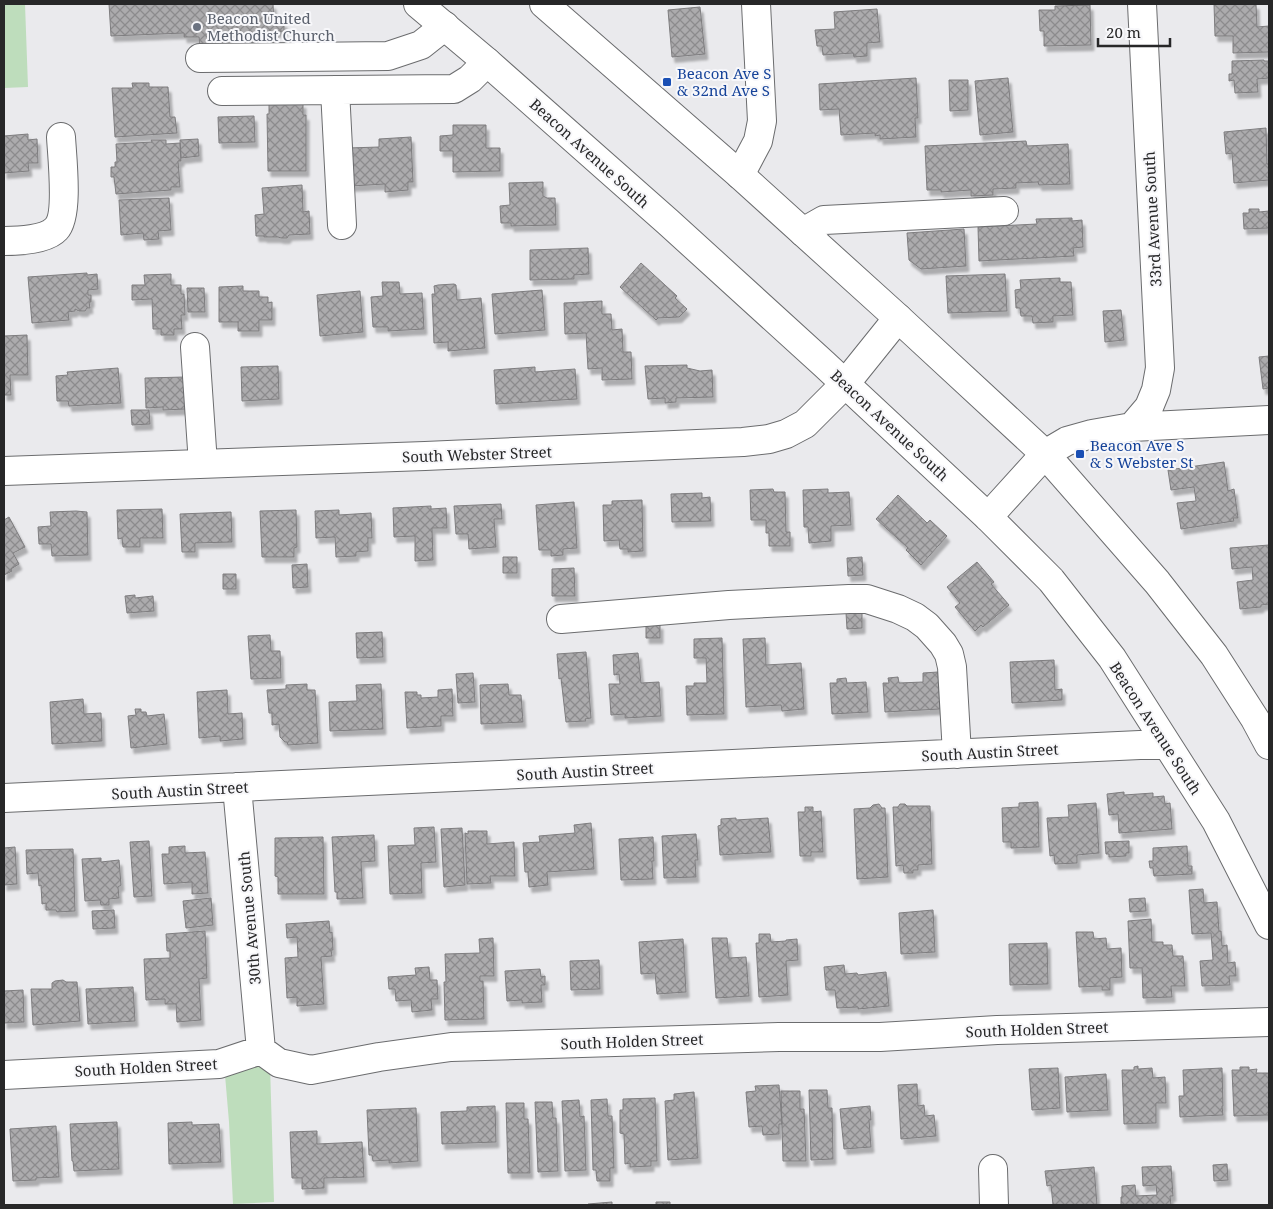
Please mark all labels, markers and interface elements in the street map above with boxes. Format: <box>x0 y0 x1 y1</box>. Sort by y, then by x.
place label: Beacon United Methodist Church <box>207 8 335 45</box>
scale bar <box>1098 15 1170 47</box>
marker: Beacon United Methodist Church <box>191 21 203 33</box>
text: 20 m <box>1106 22 1141 42</box>
place label: Beacon Ave S & 32nd Ave S <box>677 63 771 100</box>
marker: Beacon Ave S & 32nd Ave S <box>661 76 673 88</box>
street label: Beacon Avenue South <box>526 94 654 212</box>
street label: 33rd Avenue South <box>1138 150 1166 287</box>
street label: Beacon Avenue South <box>827 365 954 485</box>
place label: Beacon Ave S & S Webster St <box>1090 435 1194 472</box>
street label: South Webster Street <box>402 441 552 467</box>
marker: Beacon Ave S & S Webster St <box>1074 448 1086 460</box>
street label: Beacon Avenue South <box>1106 658 1207 799</box>
street label: South Austin Street <box>921 738 1059 766</box>
street label: South Austin Street <box>516 757 654 785</box>
street label: South Austin Street <box>111 776 249 804</box>
street label: 30th Avenue South <box>233 850 265 986</box>
street label: South Holden Street <box>965 1017 1109 1041</box>
street label: South Holden Street <box>560 1029 704 1053</box>
street label: South Holden Street <box>74 1053 218 1081</box>

